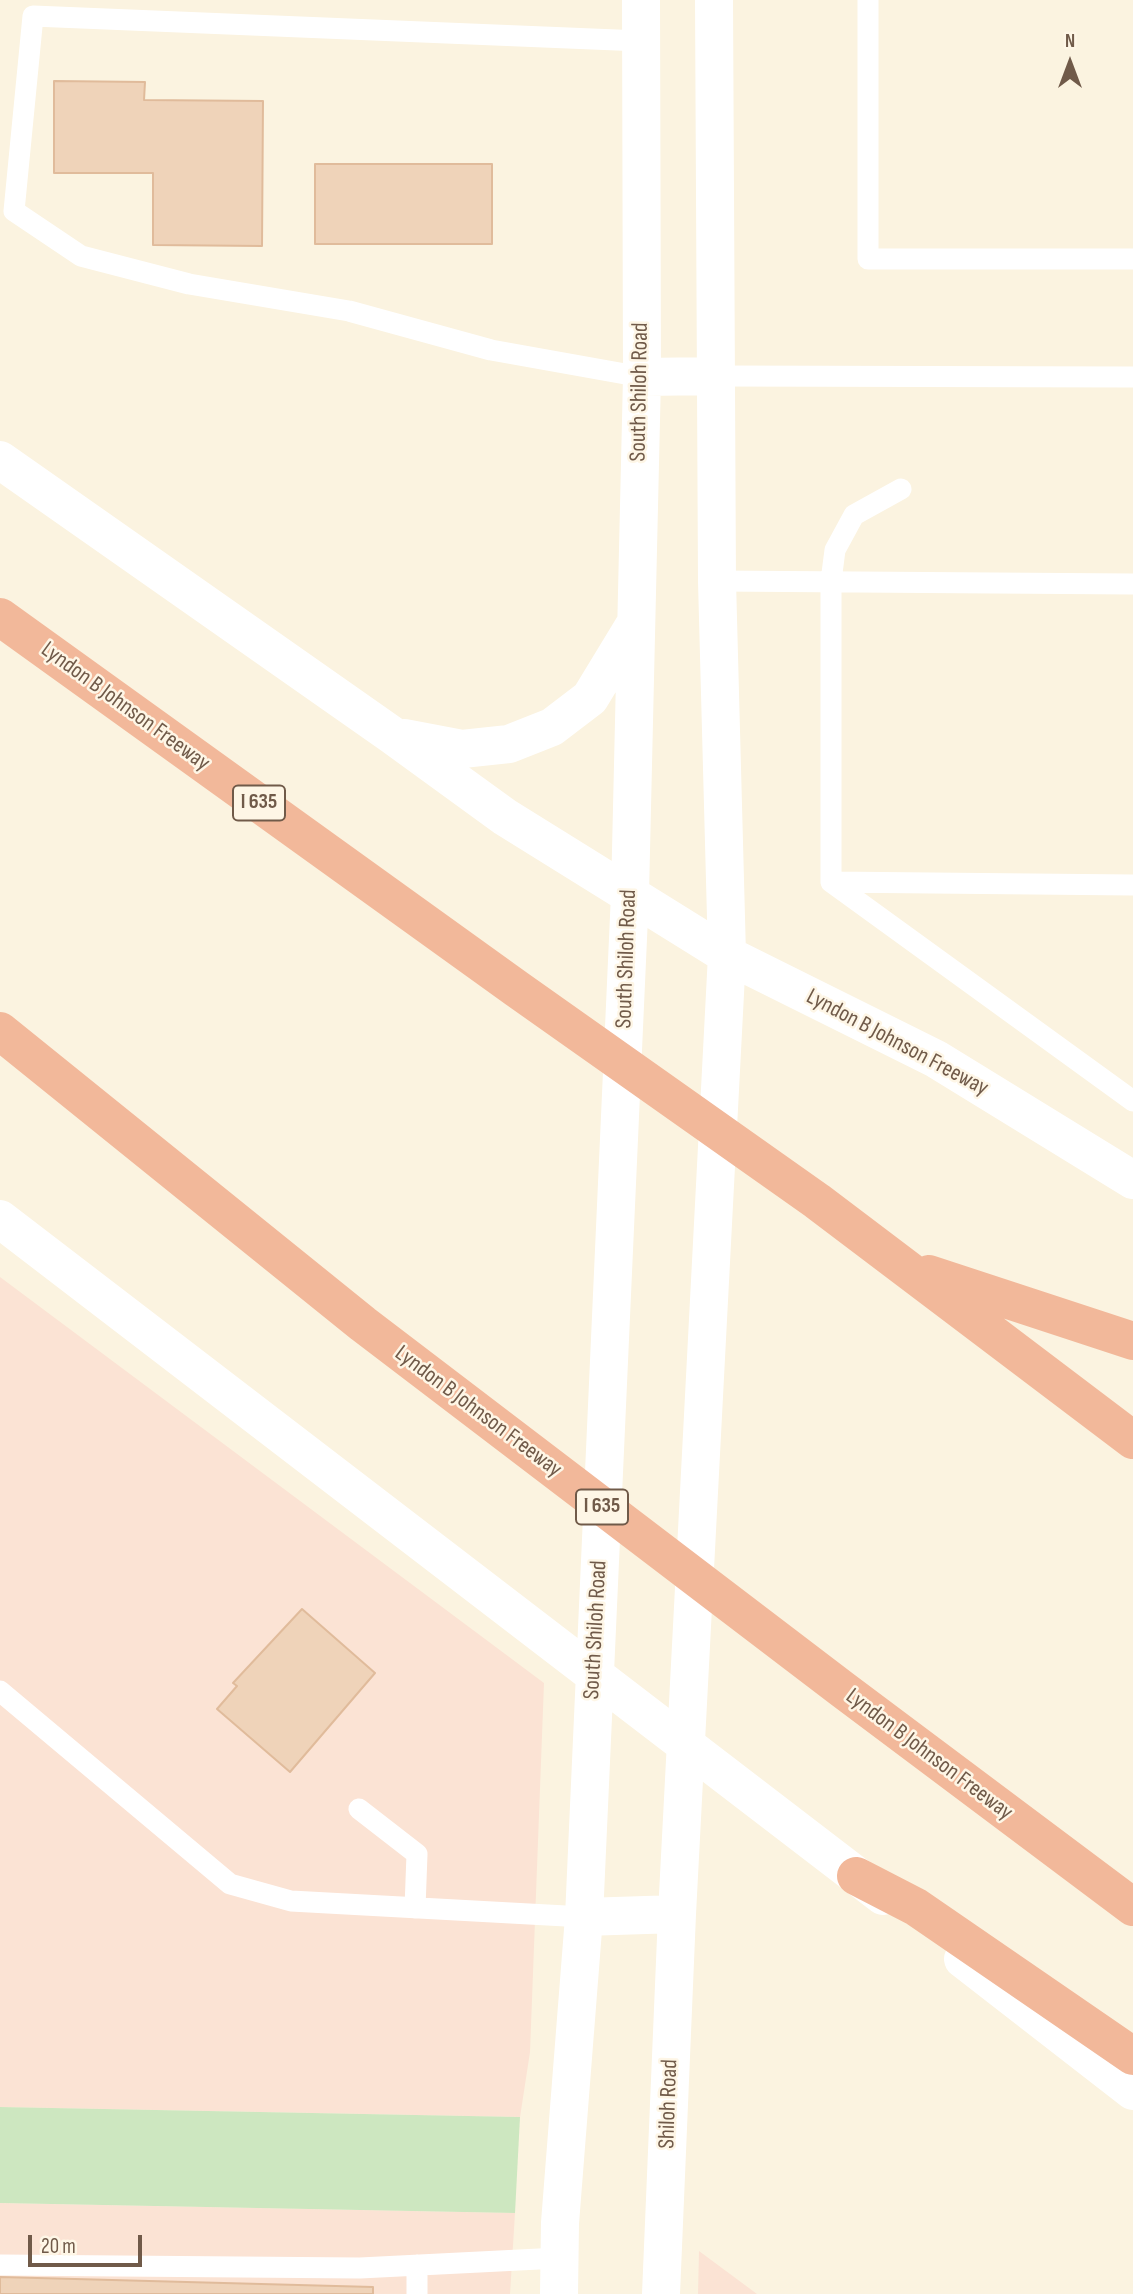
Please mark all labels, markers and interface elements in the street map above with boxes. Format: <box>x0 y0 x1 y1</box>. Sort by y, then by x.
north arrow <box>1035 28 1105 98</box>
text: N <box>1065 30 1075 53</box>
street label: South Shiloh Road <box>625 322 655 462</box>
street label: Lyndon B Johnson Freeway <box>35 636 215 778</box>
road number: I 635 <box>233 786 285 820</box>
street label: South Shiloh Road <box>611 889 643 1029</box>
street label: Lyndon B Johnson Freeway <box>801 983 993 1103</box>
street label: Lyndon B Johnson Freeway <box>389 1340 567 1484</box>
road number: I 635 <box>576 1490 628 1524</box>
street label: South Shiloh Road <box>579 1560 613 1700</box>
street label: Lyndon B Johnson Freeway <box>840 1683 1018 1827</box>
street label: Shiloh Road <box>654 2059 684 2149</box>
scale bar <box>32 2220 145 2264</box>
text: 20 m <box>41 2234 76 2259</box>

